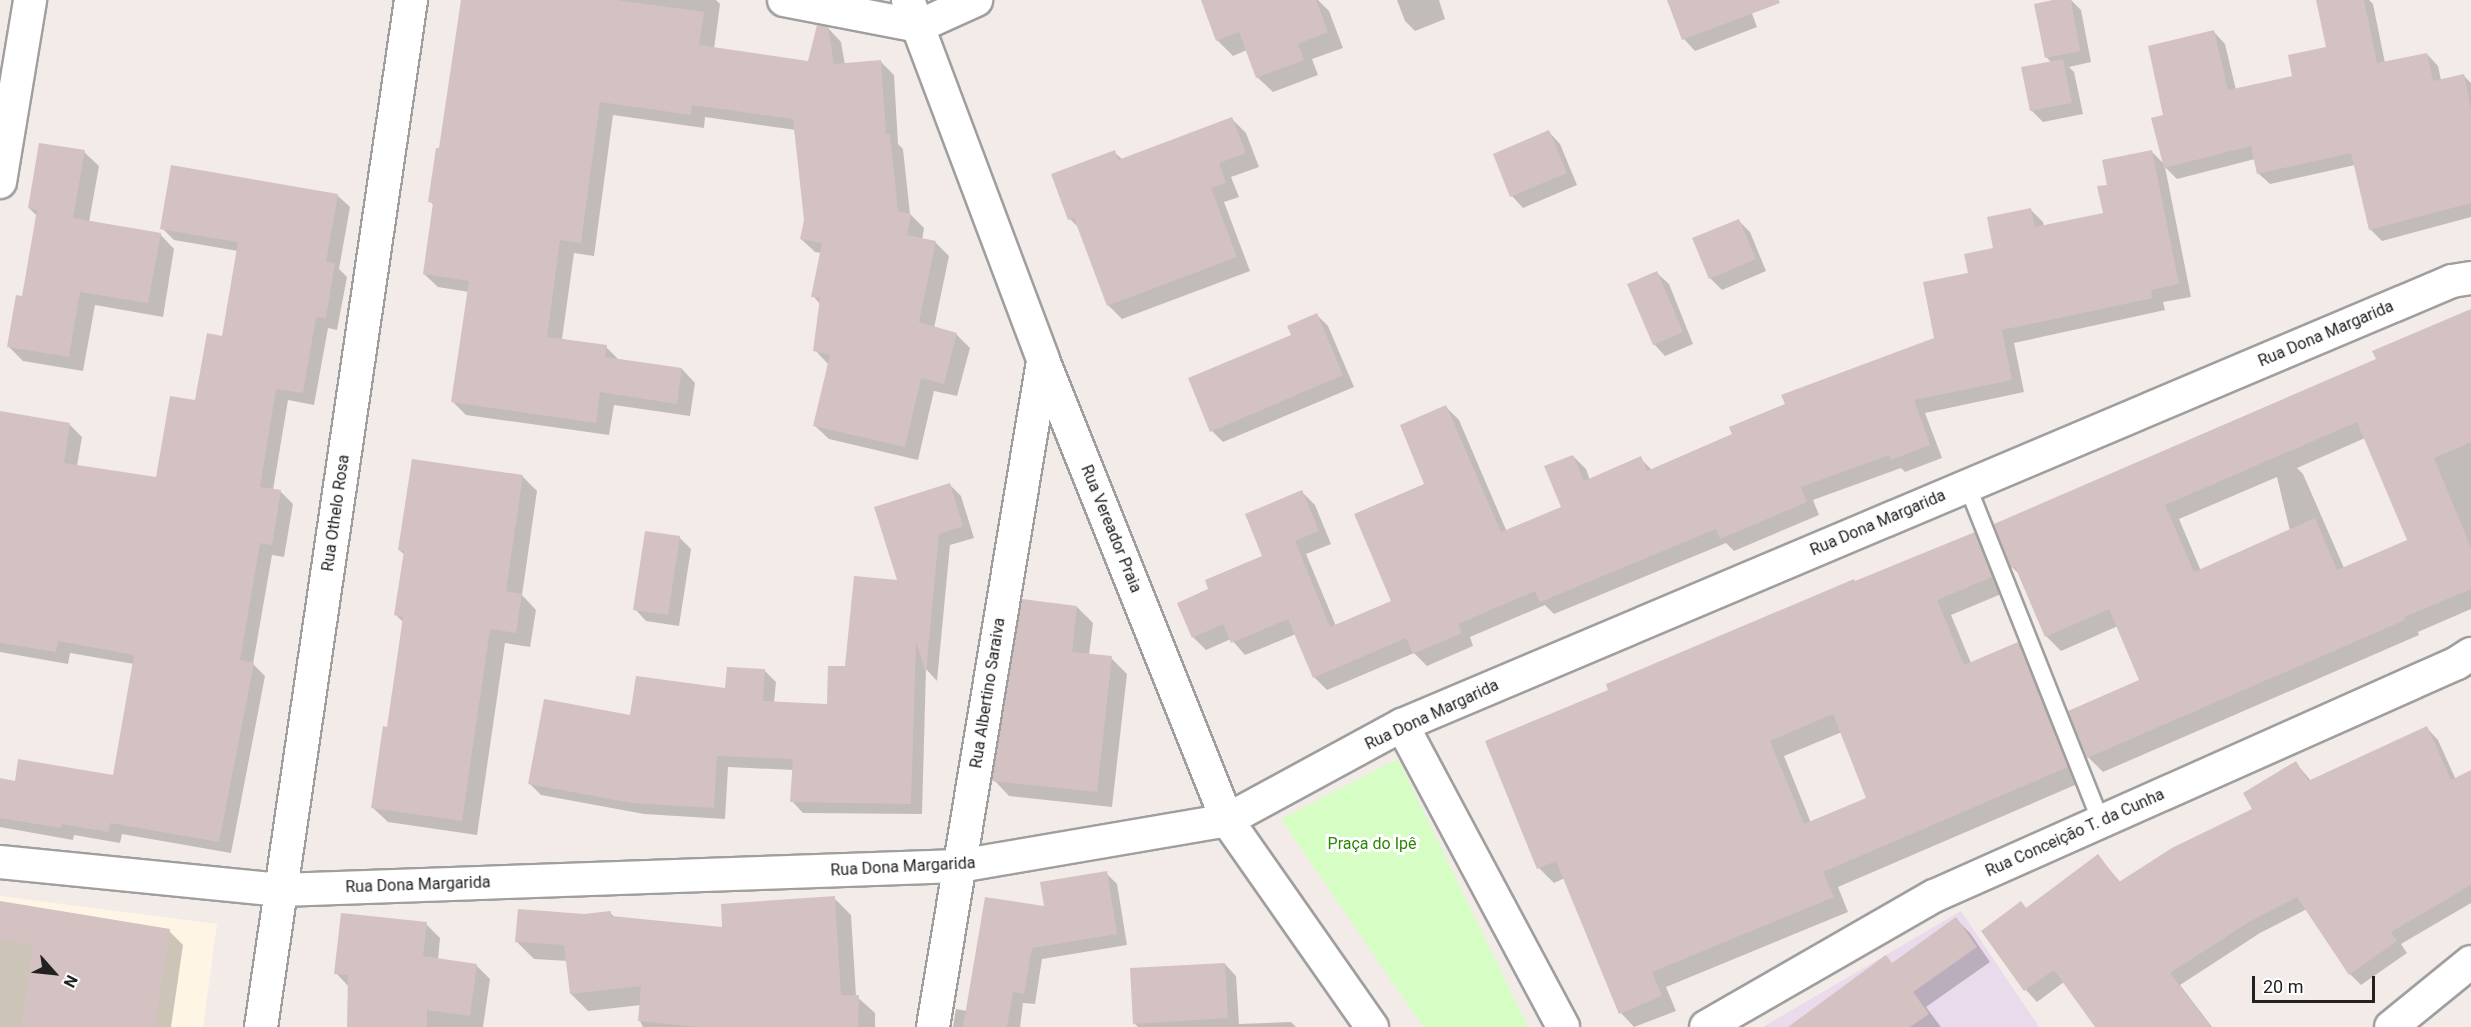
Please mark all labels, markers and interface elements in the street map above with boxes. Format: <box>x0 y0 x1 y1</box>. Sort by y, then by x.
street label: Rua Dona Margarida <box>2255 297 2397 371</box>
street label: Rua Othelo Rosa <box>318 453 354 573</box>
street label: Rua Vereador Praia <box>1077 462 1145 596</box>
street label: Rua Dona Margarida <box>1807 486 1949 560</box>
street label: Rua Albertino Saraiva <box>967 616 1009 770</box>
street label: Rua Dona Margarida <box>1362 676 1502 754</box>
street label: Rua Conceição T. da Cunha <box>1982 785 2168 881</box>
park label: Praça do Ipê <box>1328 834 1416 854</box>
street label: Rua Dona Margarida <box>830 854 976 880</box>
street label: Rua Dona Margarida <box>345 873 491 897</box>
north arrow <box>24 943 84 1003</box>
scale bar <box>2255 964 2378 1002</box>
text: N <box>59 972 82 991</box>
text: 20 m <box>2263 976 2303 997</box>

